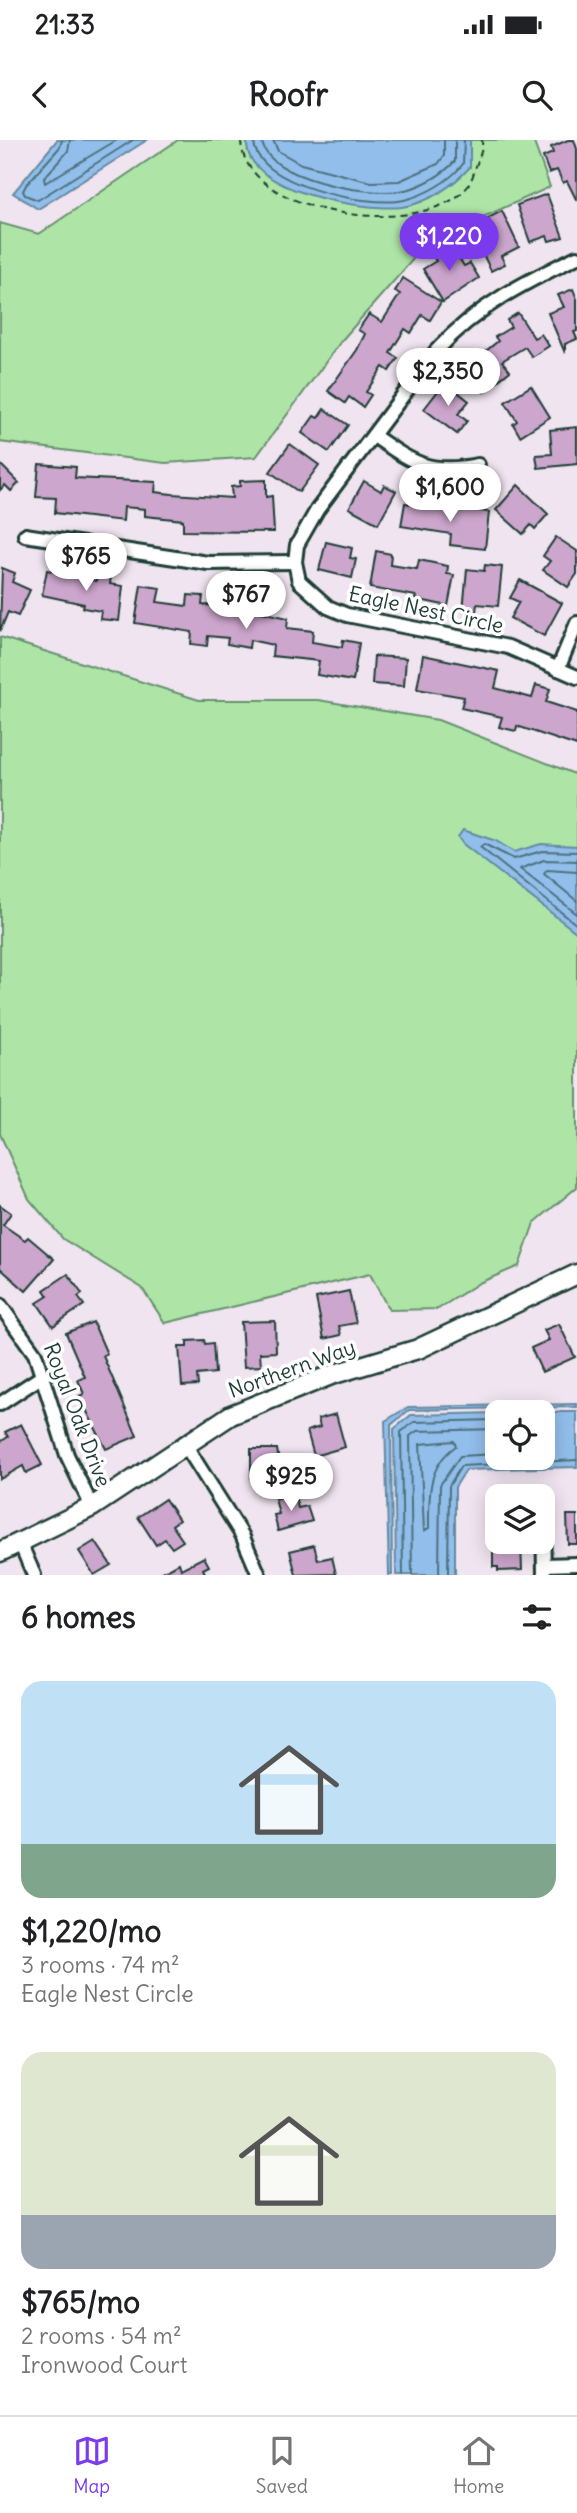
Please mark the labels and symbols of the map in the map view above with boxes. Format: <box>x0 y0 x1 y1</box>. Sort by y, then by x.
pin: $1,220 <box>392 214 506 273</box>
pin: $2,350 <box>391 348 505 408</box>
pin: $1,600 <box>393 464 507 524</box>
pin: $765 <box>45 533 127 593</box>
pin: $767 <box>205 572 287 631</box>
street label: Eagle Nest Circle <box>346 580 506 639</box>
street label: Northern Way <box>225 1333 359 1404</box>
street label: Royal Oak Drive <box>38 1339 117 1491</box>
pin: $925 <box>250 1454 332 1513</box>

